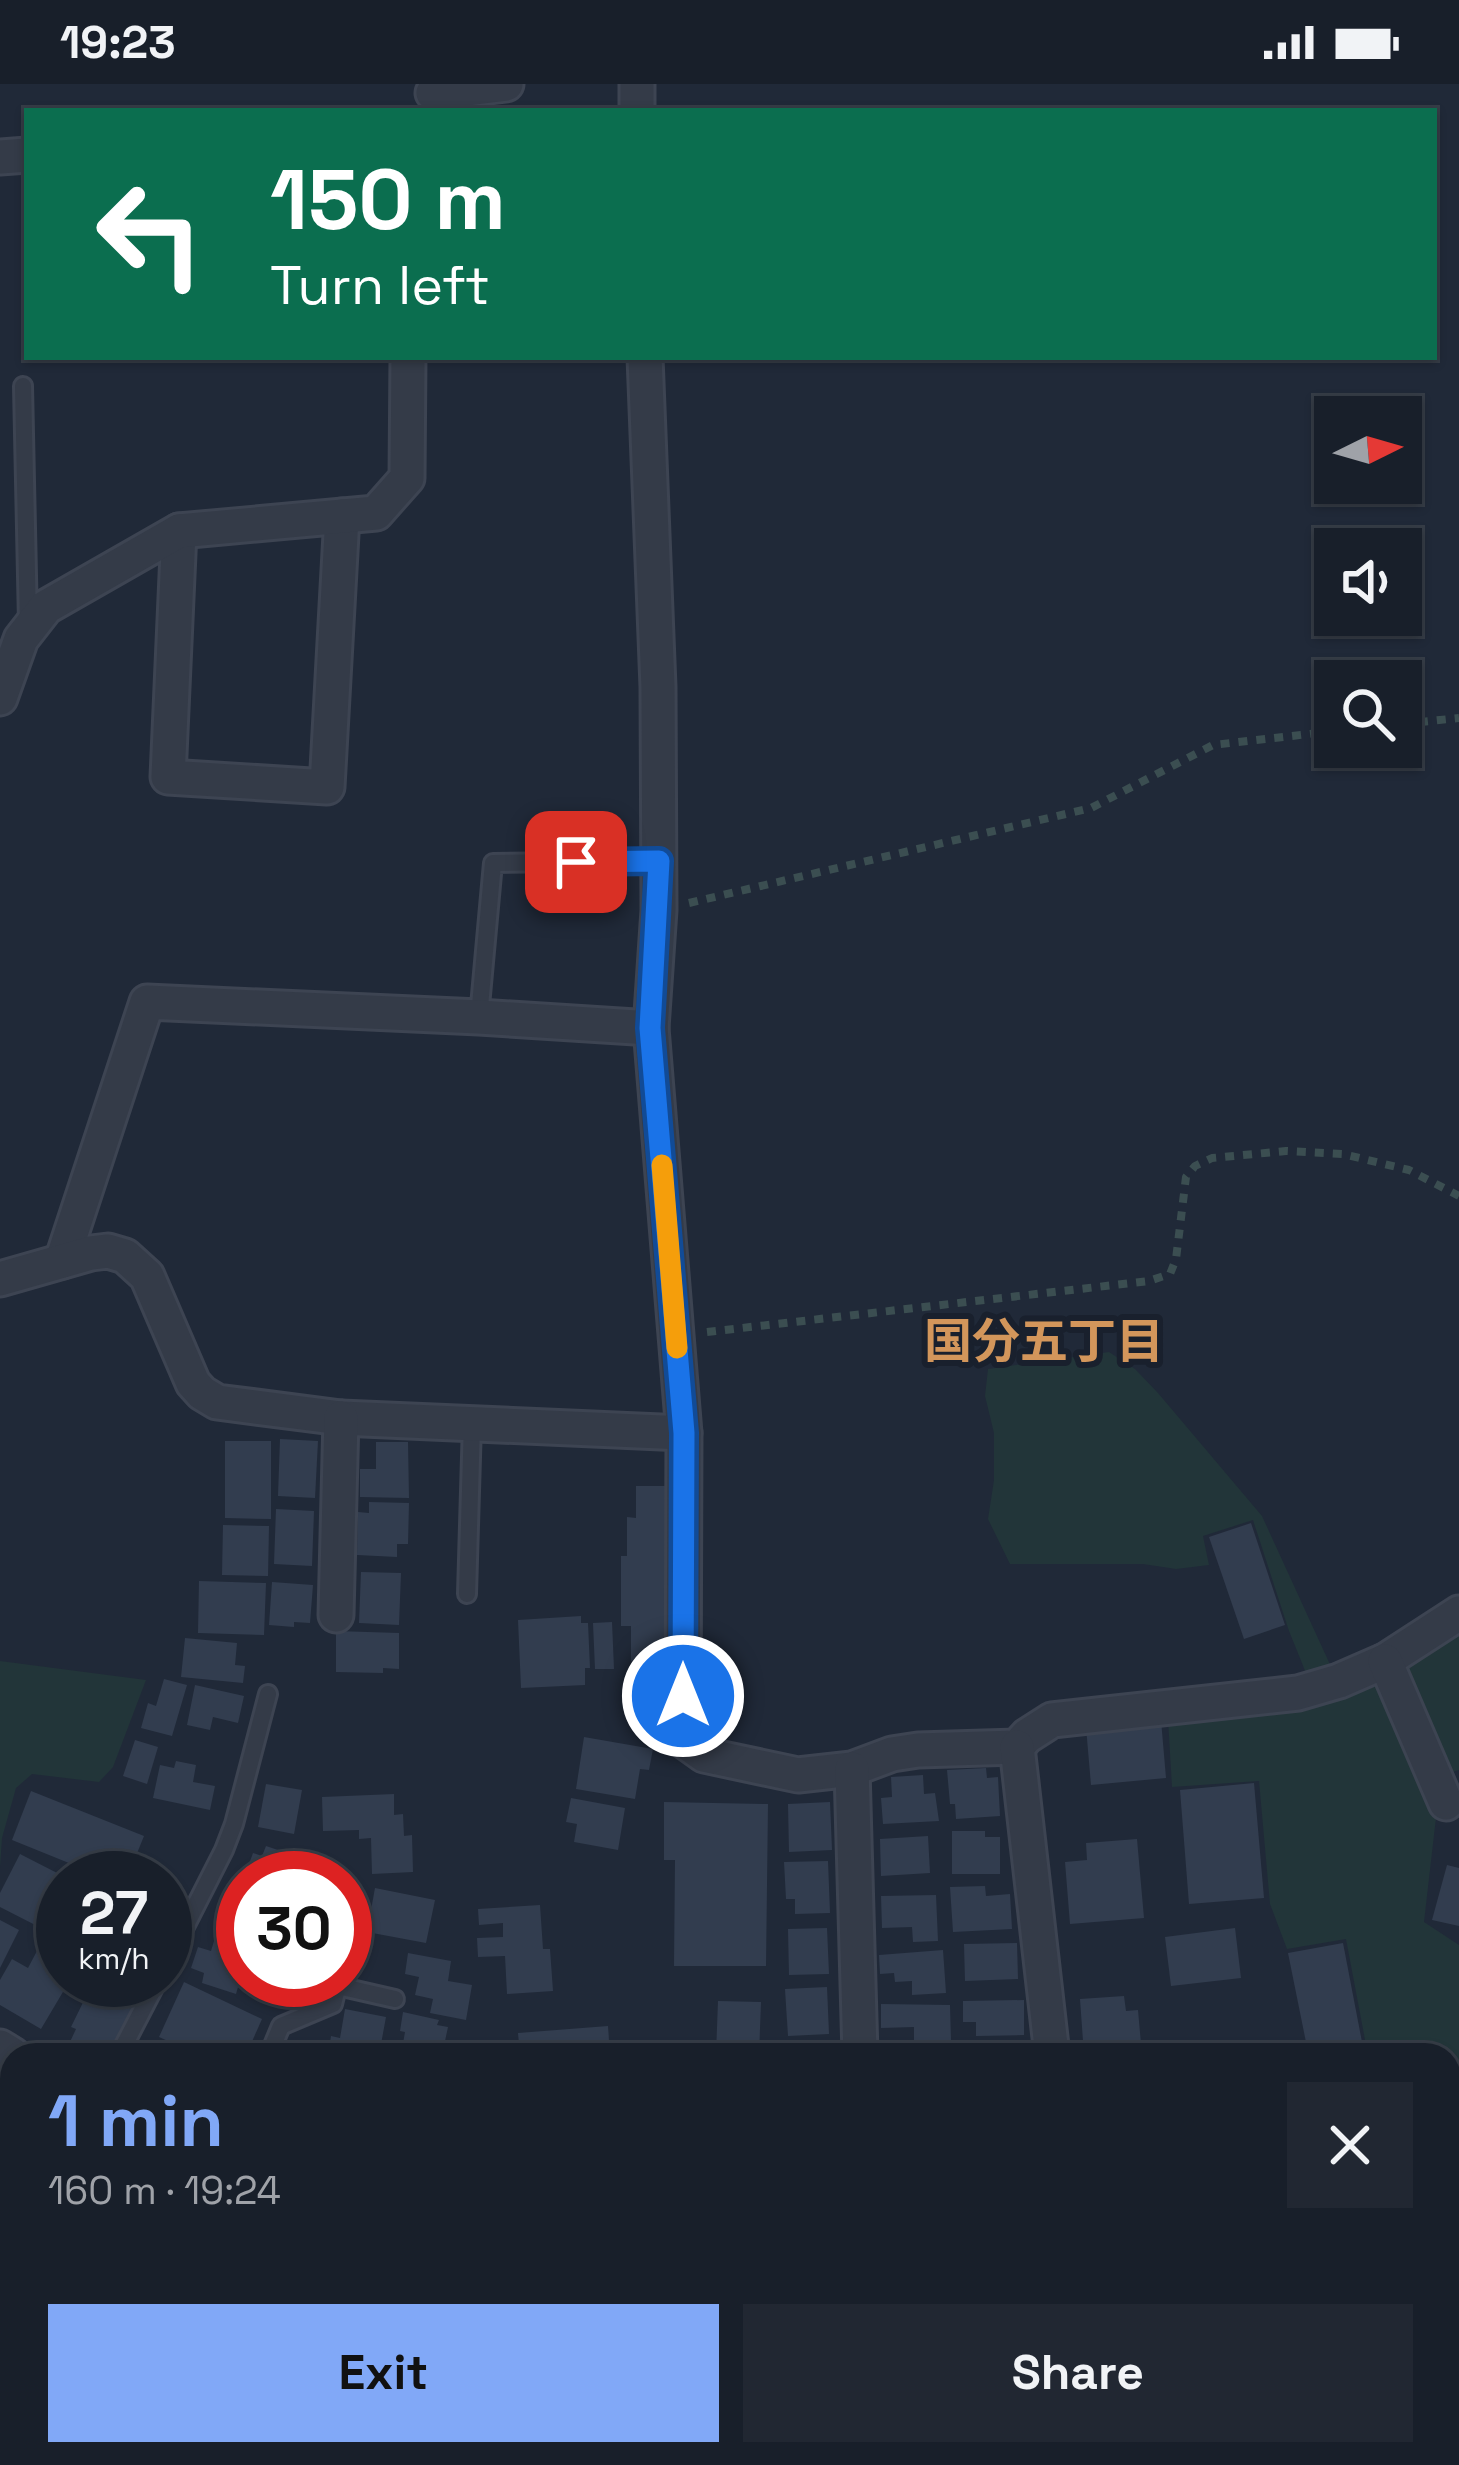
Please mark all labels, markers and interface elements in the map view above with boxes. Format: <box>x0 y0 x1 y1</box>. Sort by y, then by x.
text: 19:23 <box>60 14 176 71</box>
text: 150 m <box>270 146 506 254</box>
icon: left <box>72 156 228 312</box>
text: Turn left <box>270 251 490 320</box>
north arrow <box>1314 396 1422 504</box>
map controls <box>1314 396 1422 768</box>
button: sound <box>1314 528 1422 636</box>
button: search <box>1314 660 1422 768</box>
pin <box>525 811 627 913</box>
icon: arrive <box>543 829 609 895</box>
district label: 国分五丁目 <box>924 1311 1164 1372</box>
position arrow <box>620 1633 746 1759</box>
speed limit sign: 30 <box>216 1851 372 2007</box>
text: 27 <box>80 1875 148 1952</box>
text: km/h <box>78 1939 150 1978</box>
text: 1 min <box>48 2075 224 2167</box>
button: close <box>1287 2082 1413 2208</box>
text: 160 m · 19:24 <box>48 2166 281 2215</box>
button: Exit <box>48 2304 719 2442</box>
button: Share <box>743 2304 1413 2442</box>

